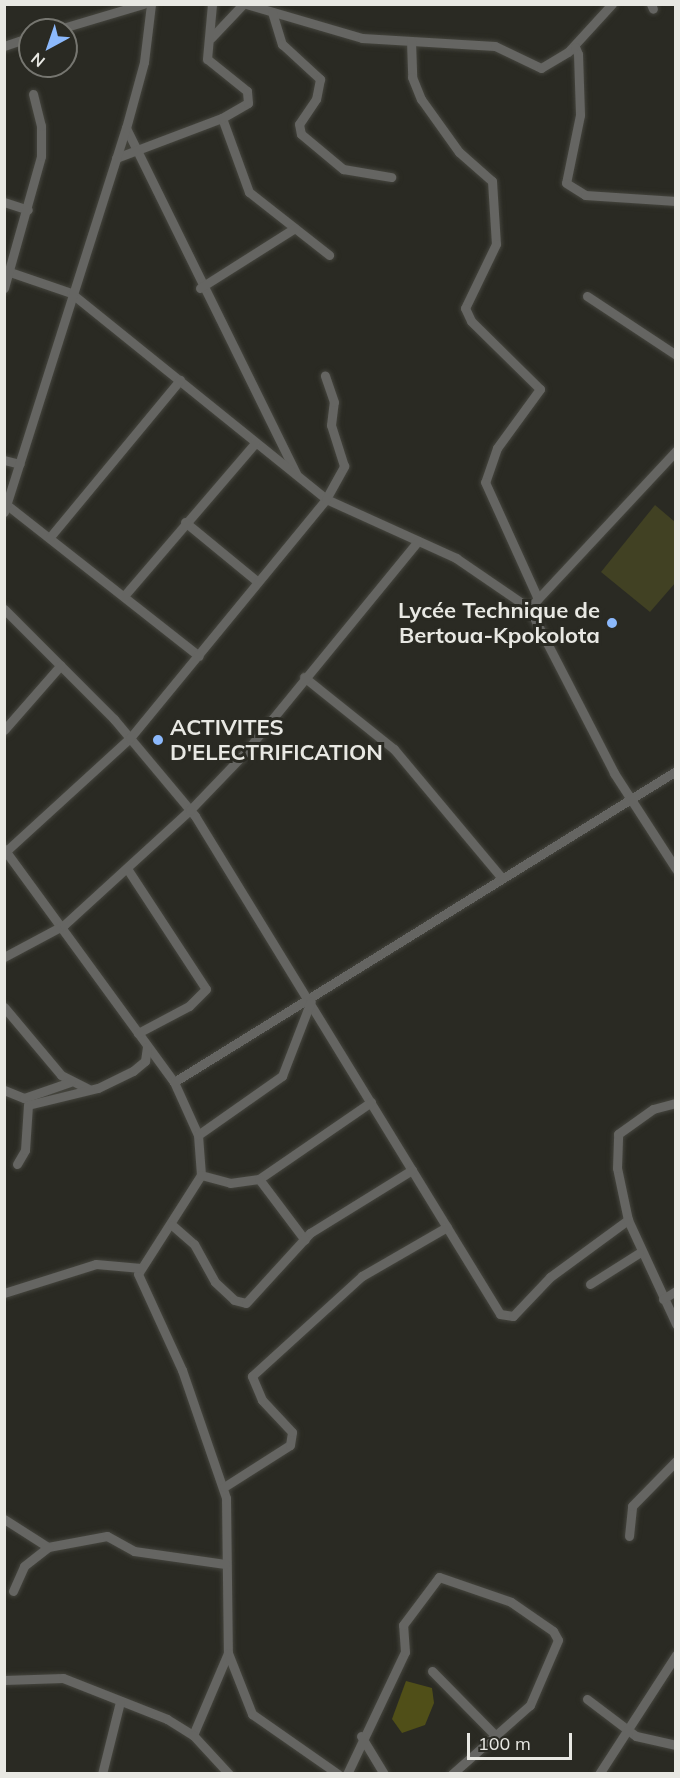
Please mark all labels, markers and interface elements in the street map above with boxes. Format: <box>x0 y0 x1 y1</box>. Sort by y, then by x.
north arrow <box>18 18 78 78</box>
text: N <box>27 49 49 72</box>
place label: Lycée Technique de Bertoua-Kpokolota <box>398 597 600 648</box>
marker: Lycée Technique de Bertoua-Kpokolota <box>605 616 619 630</box>
place label: ACTIVITES D'ELECTRIFICATION <box>170 714 383 766</box>
marker: ACTIVITES D'ELECTRIFICATION <box>151 733 165 747</box>
scale bar <box>470 1721 575 1759</box>
text: 100 m <box>478 1732 531 1755</box>

